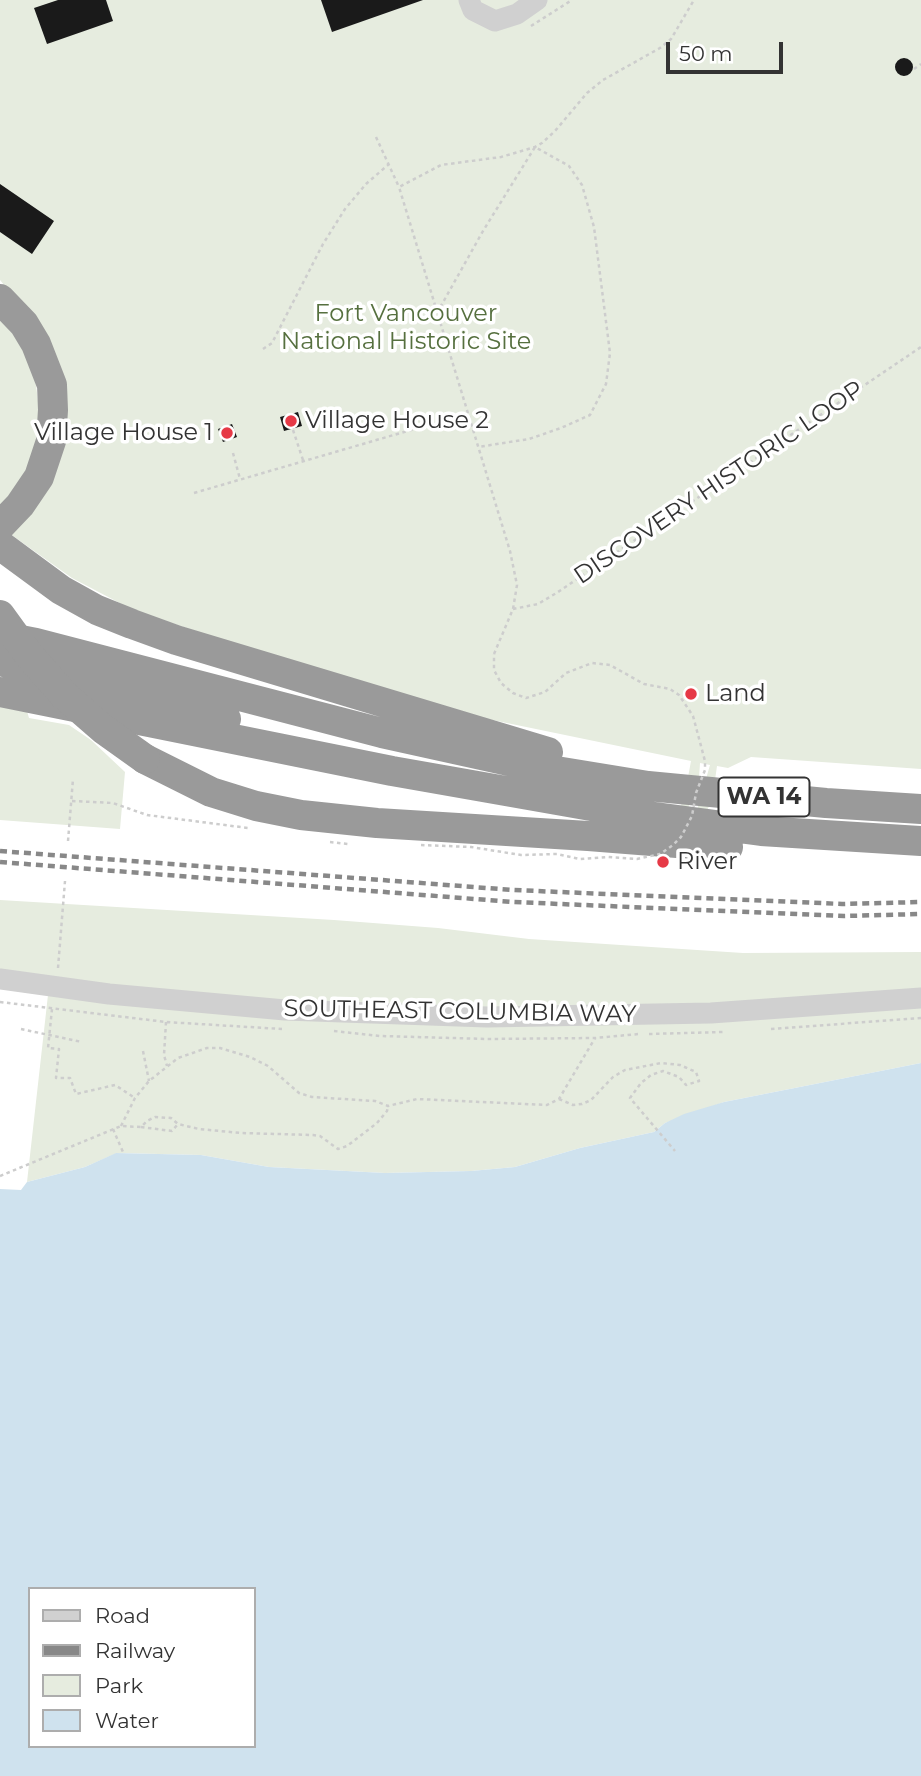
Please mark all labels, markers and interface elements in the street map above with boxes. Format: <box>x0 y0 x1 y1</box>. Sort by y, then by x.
scale bar <box>669 28 786 72</box>
text: 50 m <box>679 41 733 66</box>
park label: Fort Vancouver National Historic Site <box>281 300 531 356</box>
street label: DISCOVERY HISTORIC LOOP <box>569 375 869 591</box>
place label: Village House 2 <box>305 407 489 435</box>
marker: Village House 2 <box>283 413 299 429</box>
place label: Village House 1 <box>34 419 213 447</box>
marker: Village House 1 <box>219 425 235 441</box>
place label: Land <box>705 680 766 708</box>
marker: Land <box>683 686 699 702</box>
road number: WA 14 <box>718 778 810 817</box>
place label: River <box>677 848 738 876</box>
marker: River <box>655 854 671 870</box>
street label: SOUTHEAST COLUMBIA WAY <box>283 995 637 1029</box>
legend <box>28 1587 256 1748</box>
text: Road <box>95 1603 150 1628</box>
text: Railway <box>95 1638 175 1663</box>
text: Park <box>95 1673 143 1698</box>
text: Water <box>95 1708 159 1733</box>

